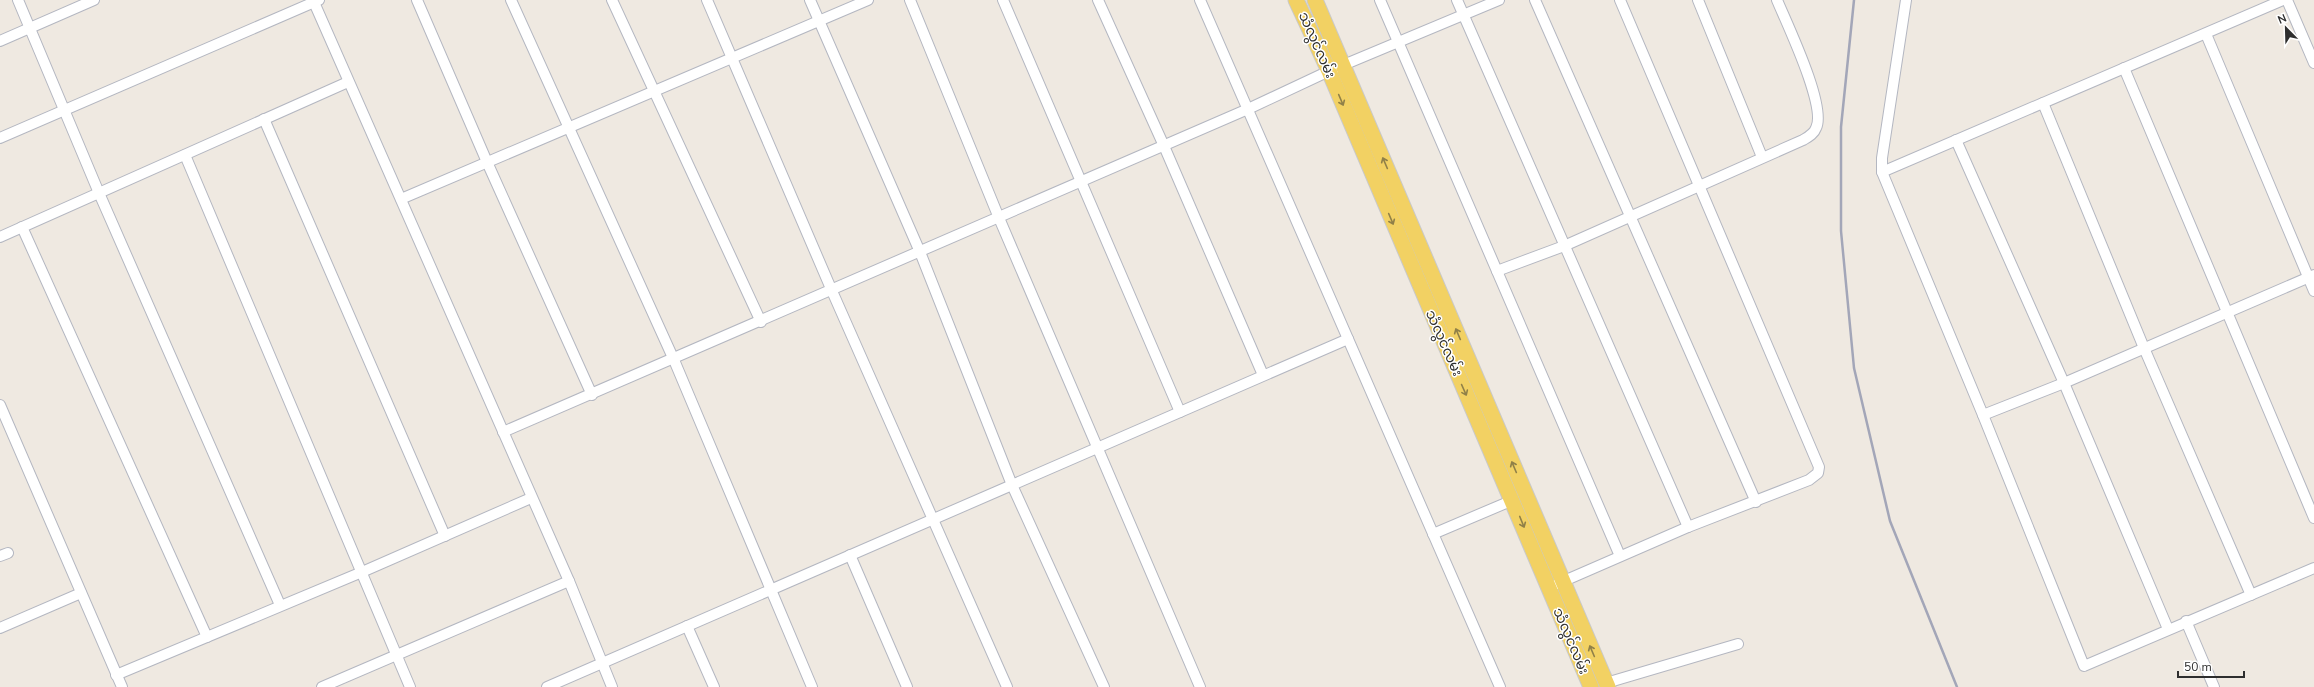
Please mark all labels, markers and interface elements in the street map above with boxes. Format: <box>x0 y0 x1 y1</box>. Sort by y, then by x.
street label: သံလွင်လမ်း <box>1293 8 1341 82</box>
north arrow <box>2266 8 2306 48</box>
text: N <box>2276 11 2289 28</box>
one-way arrow <box>1337 93 1345 105</box>
one-way arrow <box>1381 158 1388 170</box>
one-way arrow <box>1387 213 1395 225</box>
street label: သံလွင်လမ်း <box>1420 306 1468 380</box>
one-way arrow <box>1454 329 1461 341</box>
one-way arrow <box>1461 384 1468 396</box>
one-way arrow <box>1510 462 1517 474</box>
one-way arrow <box>1518 516 1526 528</box>
street label: သံလွင်လမ်း <box>1548 604 1594 678</box>
one-way arrow <box>1588 646 1595 658</box>
scale bar <box>2178 653 2244 679</box>
text: 50 m <box>2184 659 2212 675</box>

